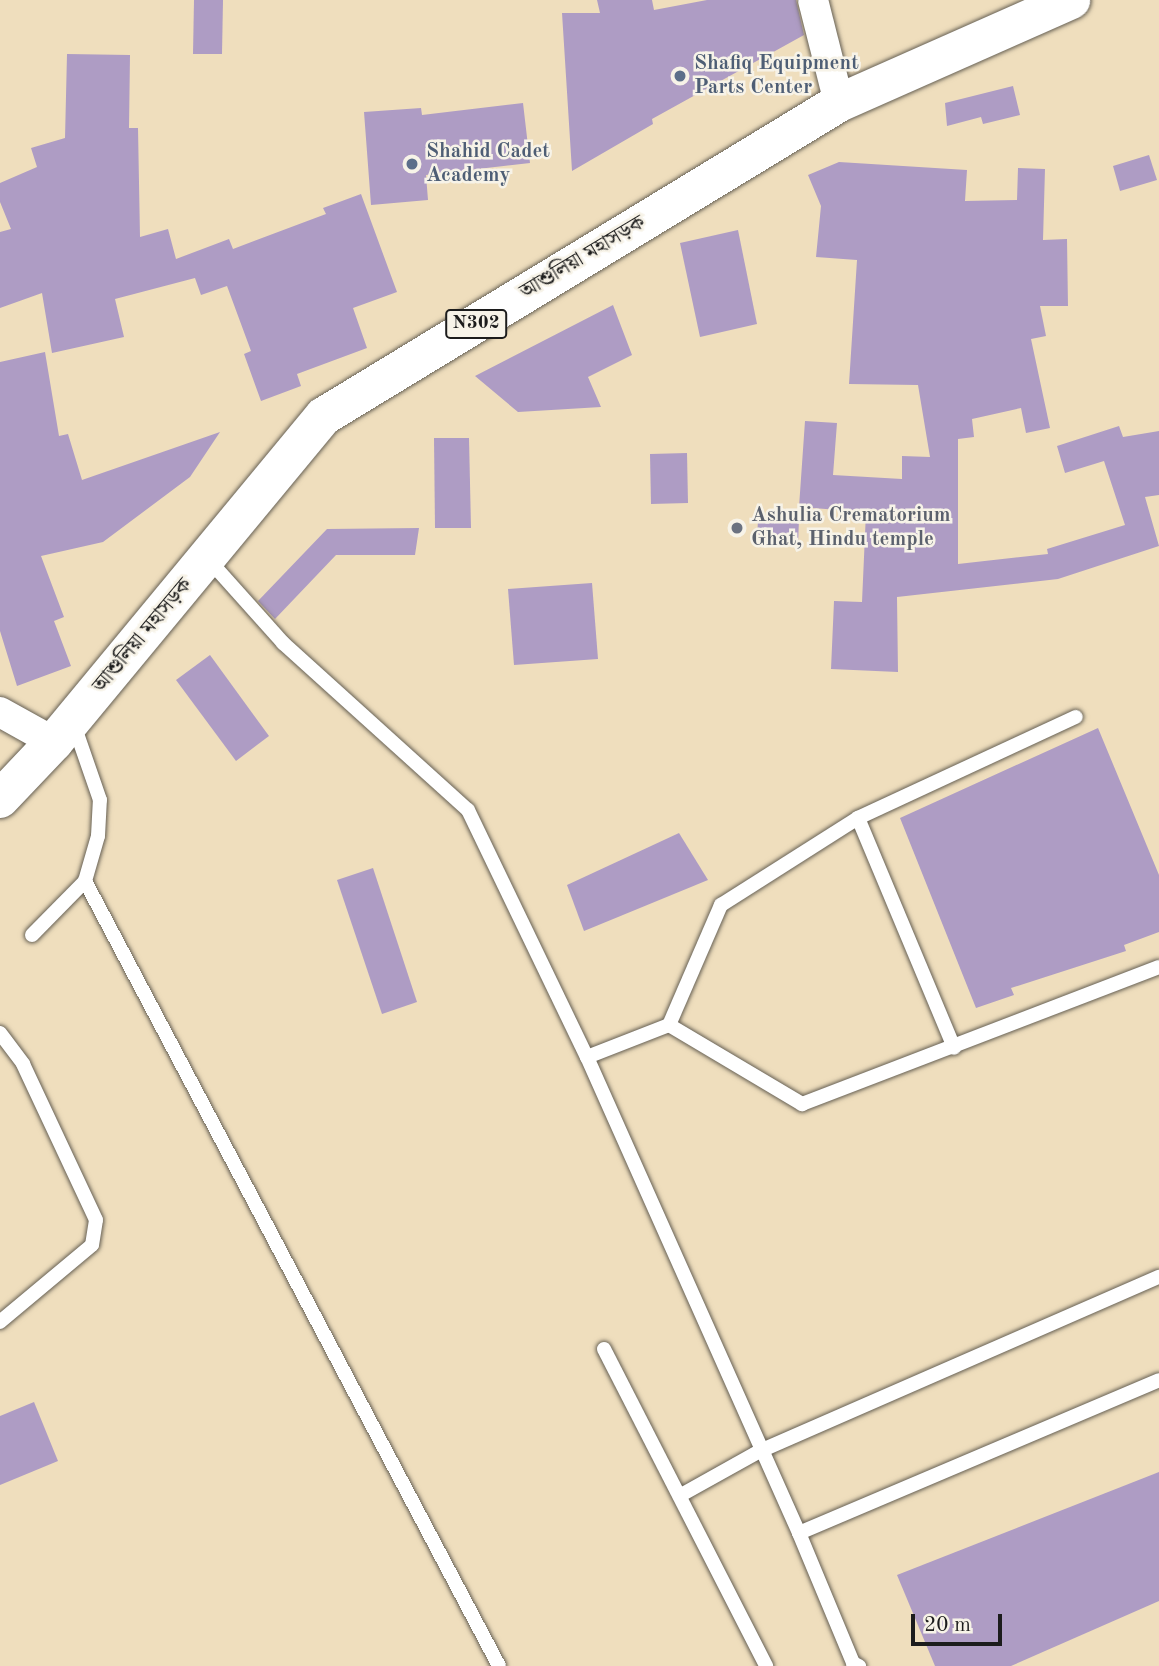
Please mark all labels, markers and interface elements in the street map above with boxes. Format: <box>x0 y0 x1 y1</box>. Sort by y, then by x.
place label: Shafiq Equipment Parts Center <box>694 51 859 101</box>
marker: Shafiq Equipment Parts Center <box>672 68 688 84</box>
place label: Shahid Cadet Academy <box>426 139 550 189</box>
marker: Shahid Cadet Academy <box>404 156 420 172</box>
street label: আশুলিয়া মহাসড়ক <box>516 211 650 305</box>
road number: N302 <box>444 308 508 340</box>
place label: Ashulia Crematorium Ghat, Hindu temple <box>751 503 951 553</box>
marker: Ashulia Crematorium Ghat, Hindu temple <box>729 520 745 536</box>
street label: আশুলিয়া মহাসড়ক <box>88 574 198 698</box>
scale bar <box>914 1600 1005 1644</box>
text: 20 m <box>924 1615 971 1636</box>

